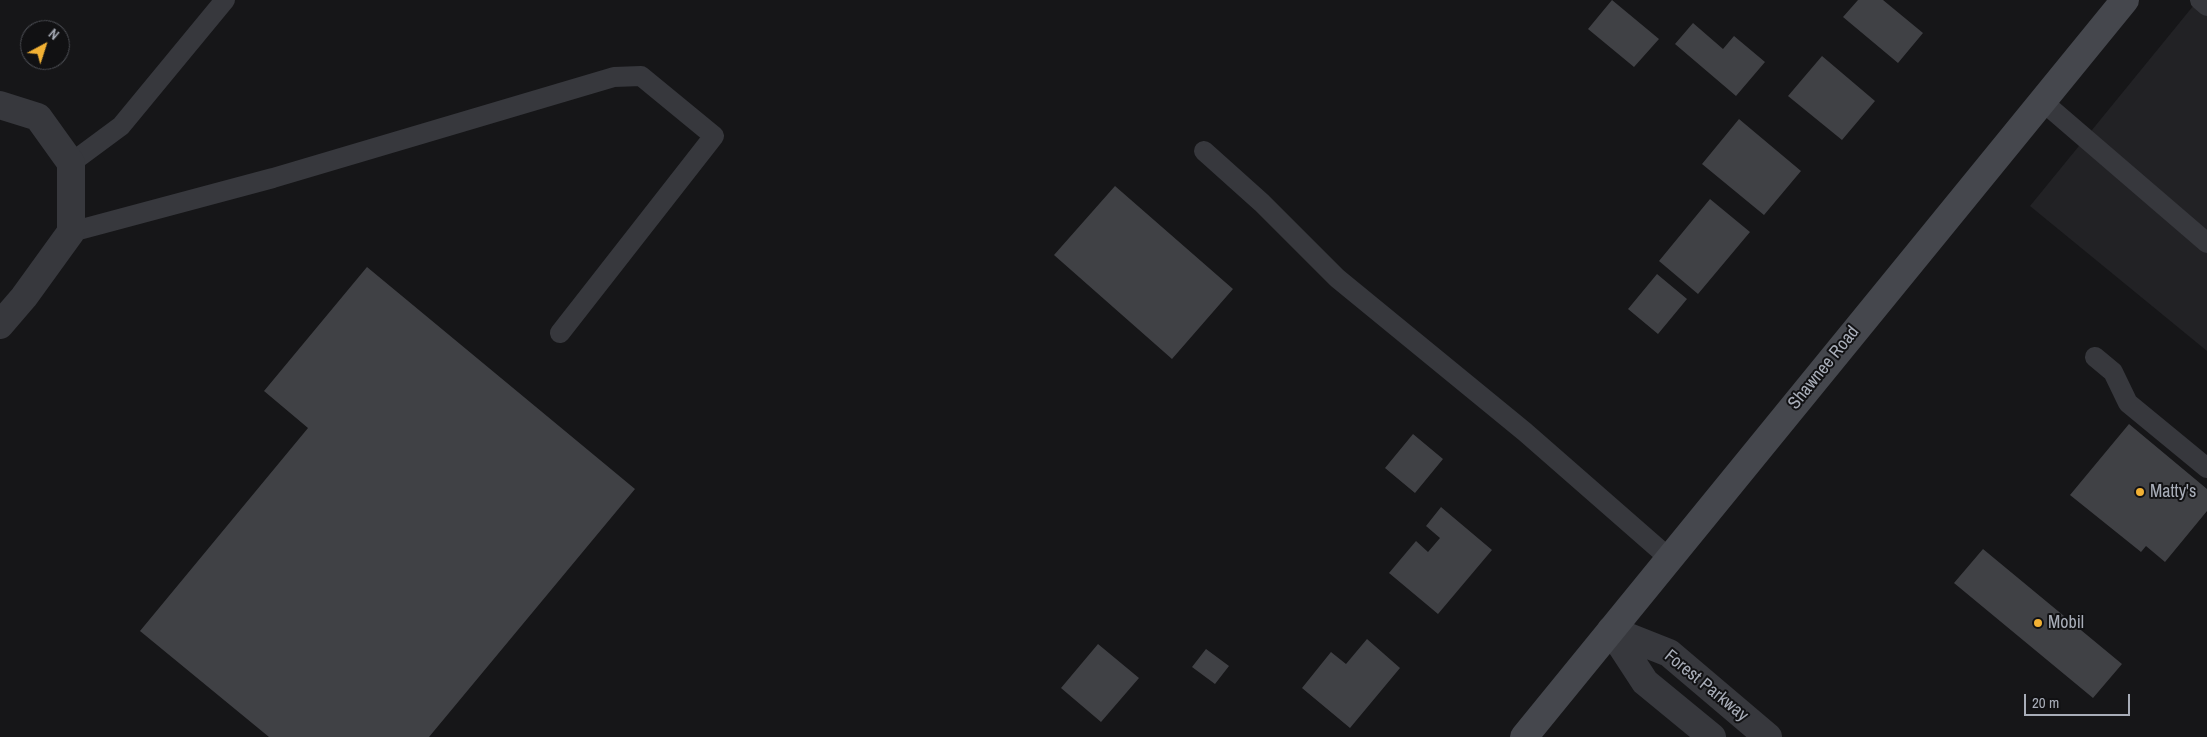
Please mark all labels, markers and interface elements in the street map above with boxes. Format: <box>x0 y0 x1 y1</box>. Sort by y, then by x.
north arrow <box>20 20 70 70</box>
text: N <box>45 25 63 44</box>
street label: Shawnee Road <box>1784 322 1864 414</box>
place label: Matty's <box>2150 481 2196 503</box>
marker: Matty's <box>2134 486 2146 498</box>
place label: Mobil <box>2048 612 2084 634</box>
marker: Mobil <box>2032 617 2044 629</box>
street label: Forest Parkway <box>1660 646 1752 726</box>
scale bar <box>2027 684 2133 716</box>
text: 20 m <box>2032 692 2059 713</box>

